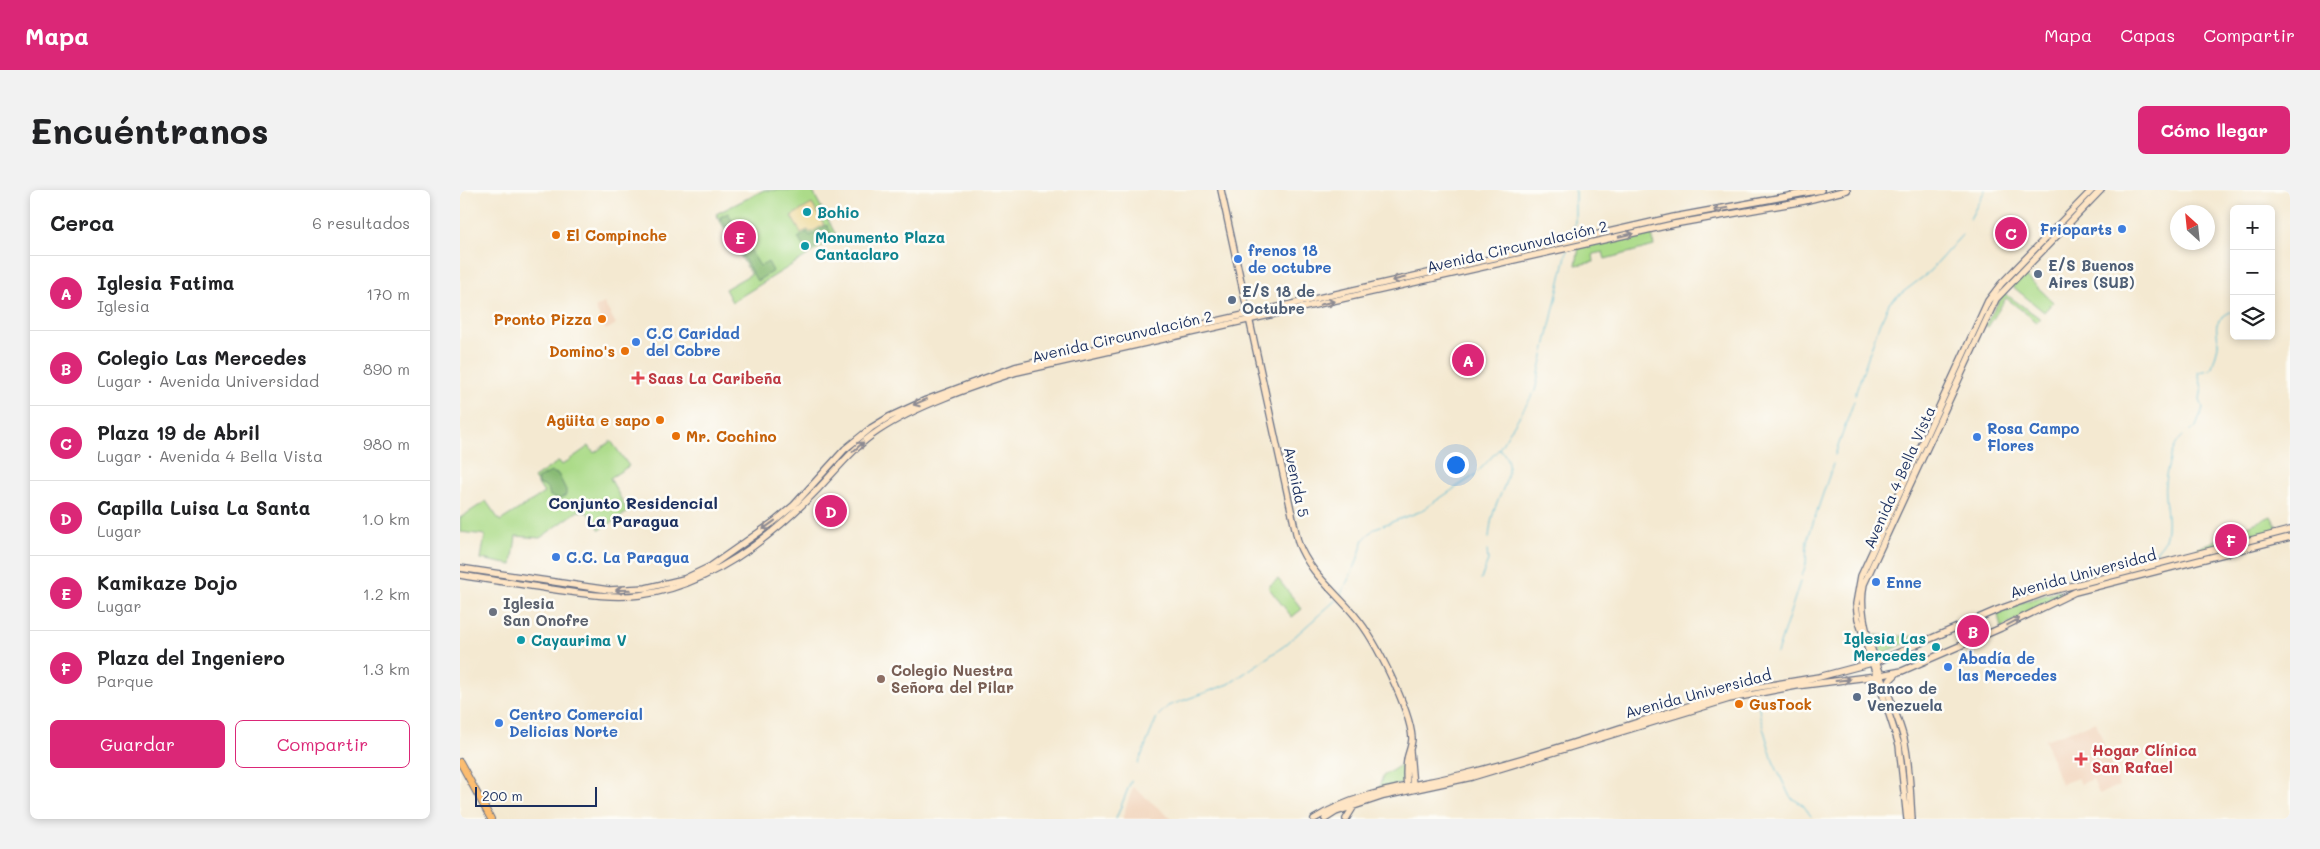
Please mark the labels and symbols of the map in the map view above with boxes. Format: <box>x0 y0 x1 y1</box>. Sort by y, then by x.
place label: Bohio <box>817 202 859 222</box>
one-way arrow <box>1714 204 1730 214</box>
north arrow <box>2170 205 2215 250</box>
marker: Bohio <box>801 206 813 218</box>
pin: C <box>1995 214 2027 252</box>
street label: Avenida Circunvalación 2 <box>1425 215 1609 277</box>
pin: E <box>724 218 756 256</box>
place label: Frioparts <box>2040 219 2112 239</box>
marker: Frioparts <box>2116 223 2128 235</box>
place label: El Compinche <box>566 225 667 245</box>
place label: Monumento Plaza Cantaclaro <box>815 227 945 264</box>
marker: El Compinche <box>550 229 562 241</box>
one-way arrow <box>1618 230 1634 239</box>
marker: Monumento Plaza Cantaclaro <box>799 240 811 252</box>
place label: frenos 18 de octubre <box>1248 240 1332 277</box>
marker: frenos 18 de octubre <box>1232 253 1244 265</box>
place label: E/S Buenos Aires (SUB) <box>2048 255 2135 292</box>
marker: E/S Buenos Aires (SUB) <box>2032 268 2044 280</box>
one-way arrow <box>1391 275 1407 284</box>
place label: E/S 18 de Octubre <box>1242 281 1315 318</box>
marker: E/S 18 de Octubre <box>1226 294 1238 306</box>
one-way arrow <box>1319 298 1335 307</box>
street label: Avenida Circunvalación 2 <box>1030 305 1214 367</box>
place label: Pronto Pizza <box>494 309 592 329</box>
marker: Pronto Pizza <box>596 313 608 325</box>
place label: C.C Caridad del Cobre <box>646 323 740 360</box>
marker: C.C Caridad del Cobre <box>630 336 642 348</box>
place label: Domino's <box>549 341 615 361</box>
pin: A <box>1452 341 1484 379</box>
marker: Domino's <box>619 345 631 357</box>
place label: Saas La Caribeña <box>648 368 782 388</box>
marker: Saas La Caribeña <box>632 372 644 384</box>
one-way arrow <box>913 398 928 407</box>
street label: Avenida 4 Bella Vista <box>1859 403 1939 551</box>
place label: Agüita e sapo <box>546 410 650 430</box>
marker: Agüita e sapo <box>654 414 666 426</box>
place label: Rosa Campo Flores <box>1987 418 2079 455</box>
place label: Mr. Cochino <box>686 426 777 446</box>
marker: Mr. Cochino <box>670 430 682 442</box>
marker: Rosa Campo Flores <box>1971 431 1983 443</box>
one-way arrow <box>852 442 865 453</box>
street label: Avenida 5 <box>1280 445 1314 519</box>
your location <box>1443 452 1469 478</box>
district label: Conjunto Residencial La Paragua <box>548 492 718 531</box>
pin: D <box>815 492 847 530</box>
one-way arrow <box>763 520 776 531</box>
pin: F <box>2215 521 2247 559</box>
street label: Avenida Universidad <box>2008 544 2158 602</box>
place label: C.C. La Paragua <box>566 547 689 567</box>
marker: C.C. La Paragua <box>550 551 562 563</box>
place label: Enne <box>1886 572 1922 592</box>
marker: Enne <box>1870 576 1882 588</box>
one-way arrow <box>616 585 632 595</box>
place label: Iglesia San Onofre <box>503 593 589 630</box>
marker: Iglesia San Onofre <box>487 606 499 618</box>
pin: B <box>1957 612 1989 650</box>
one-way arrow <box>2005 617 2020 627</box>
place label: Iglesia Las Mercedes <box>1844 628 1926 665</box>
place label: Cayaurima V <box>531 630 627 650</box>
marker: Cayaurima V <box>515 634 527 646</box>
marker: Iglesia Las Mercedes <box>1930 641 1942 653</box>
place label: Abadía de las Mercedes <box>1958 648 2057 685</box>
place label: Colegio Nuestra Señora del Pilar <box>891 660 1014 697</box>
marker: Abadía de las Mercedes <box>1942 661 1954 673</box>
street label: Avenida Universidad <box>1623 664 1773 722</box>
marker: Colegio Nuestra Señora del Pilar <box>875 673 887 685</box>
one-way arrow <box>1835 675 1851 685</box>
place label: Banco de Venezuela <box>1867 678 1943 715</box>
marker: Banco de Venezuela <box>1851 691 1863 703</box>
place label: GusTock <box>1749 694 1812 714</box>
marker: GusTock <box>1733 698 1745 710</box>
place label: Centro Comercial Delicias Norte <box>509 704 643 741</box>
marker: Centro Comercial Delicias Norte <box>493 717 505 729</box>
place label: Hogar Clínica San Rafael <box>2092 740 2197 777</box>
marker: Hogar Clínica San Rafael <box>2074 752 2088 766</box>
scale bar <box>475 784 598 807</box>

